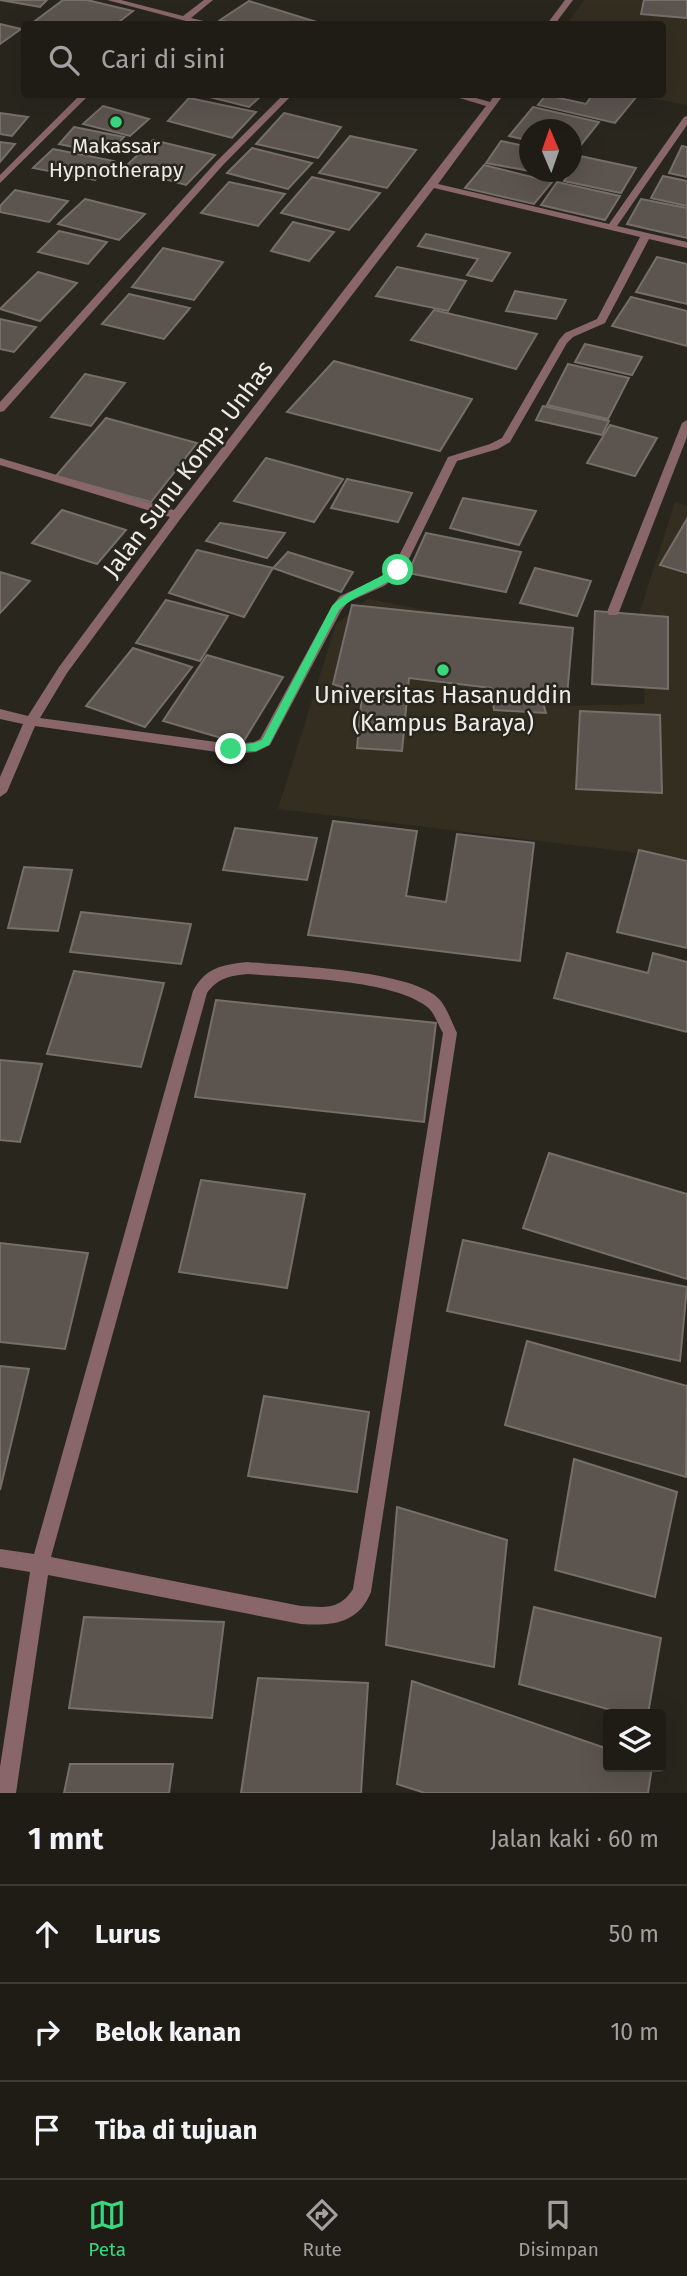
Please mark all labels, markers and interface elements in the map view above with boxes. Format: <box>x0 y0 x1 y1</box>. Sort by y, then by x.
search box <box>21 21 666 98</box>
icon: search <box>45 41 83 79</box>
text: Cari di sini <box>101 44 226 75</box>
marker: Makassar Hypnotherapy <box>108 114 124 130</box>
north arrow <box>519 119 582 182</box>
place label: Makassar Hypnotherapy <box>49 133 184 183</box>
street label: Jalan Sunu Komp. Unhas <box>97 355 279 583</box>
route start <box>382 554 413 585</box>
marker: Universitas Hasanuddin (Kampus Baraya) <box>435 662 451 678</box>
place label: Universitas Hasanuddin (Kampus Baraya) <box>314 681 572 737</box>
route end <box>215 733 246 764</box>
map controls <box>603 1709 666 1772</box>
button: layers <box>603 1709 666 1772</box>
text: 1 mnt <box>28 1821 103 1857</box>
text: Jalan kaki · 60 m <box>490 1825 659 1853</box>
icon: ahead <box>28 1915 66 1953</box>
text: Lurus <box>95 1919 161 1950</box>
text: 50 m <box>609 1920 659 1948</box>
icon: right <box>28 2013 66 2051</box>
text: Belok kanan <box>95 2017 241 2048</box>
text: 10 m <box>610 2018 659 2046</box>
icon: arrive <box>28 2111 66 2149</box>
text: Tiba di tujuan <box>95 2115 257 2146</box>
tab: Peta <box>88 2196 126 2261</box>
tab: Rute <box>302 2196 342 2261</box>
tab: Disimpan <box>518 2196 599 2261</box>

